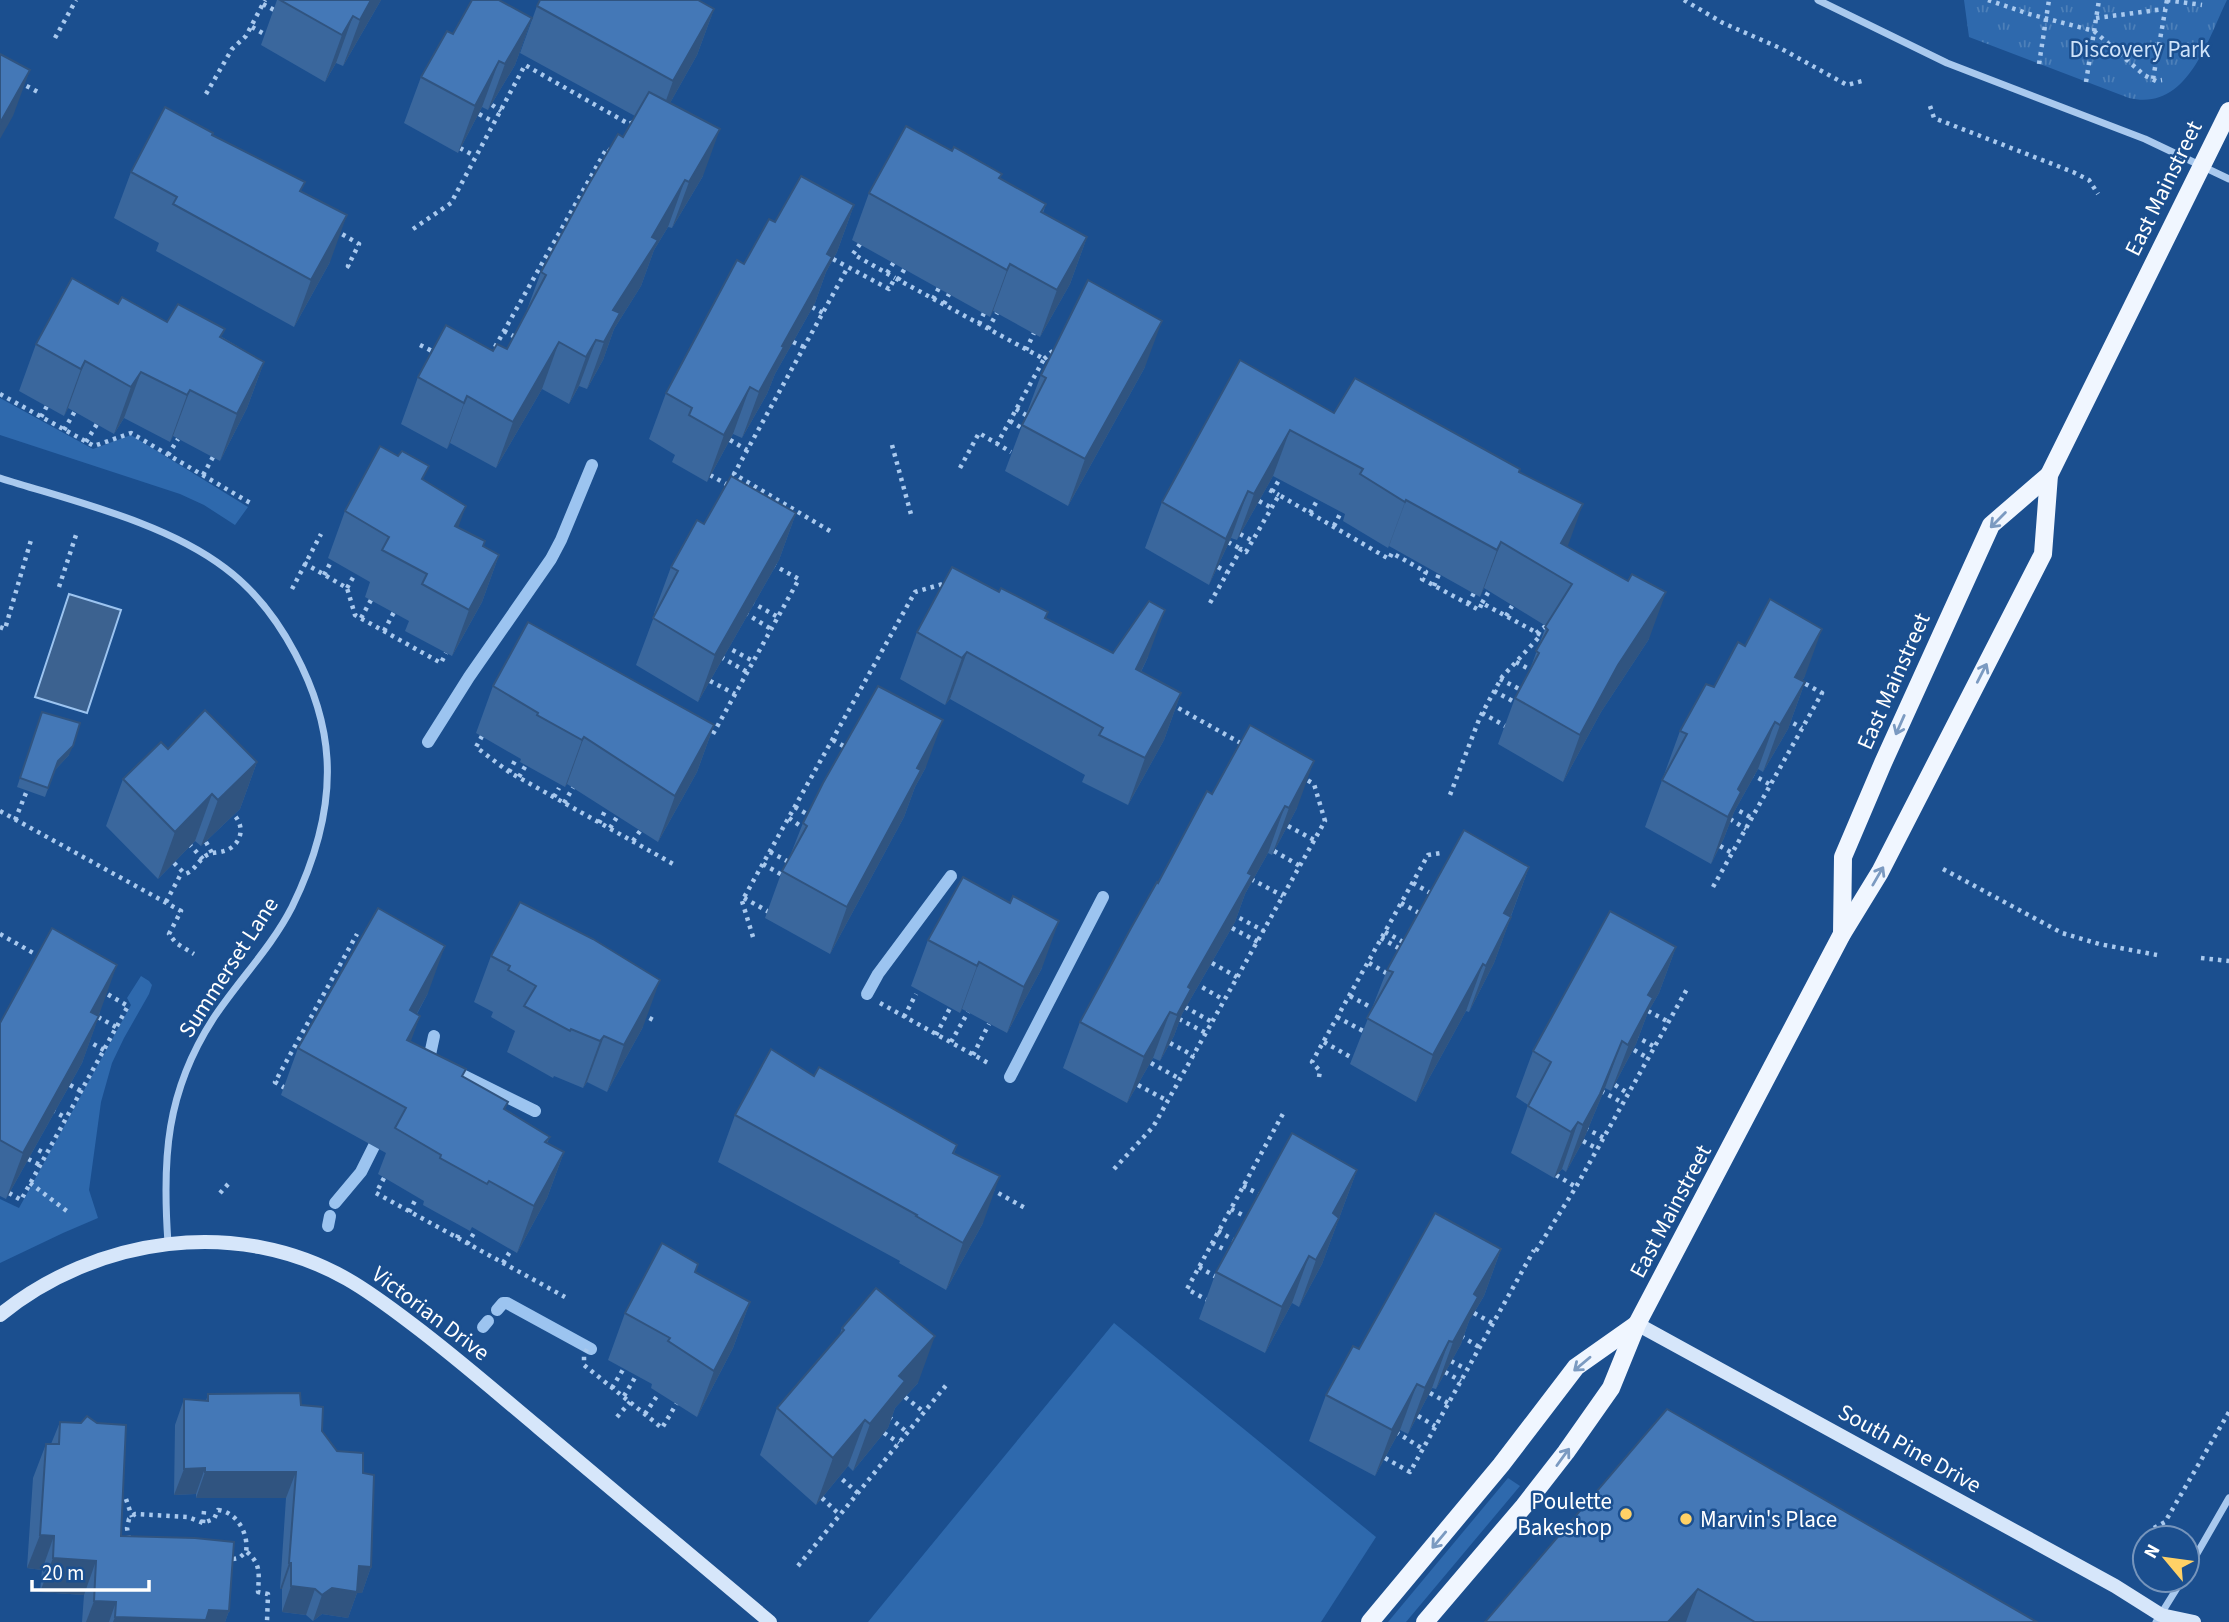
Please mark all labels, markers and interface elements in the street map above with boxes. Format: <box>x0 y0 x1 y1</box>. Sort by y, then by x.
park label: Discovery Park <box>2070 33 2211 66</box>
street label: East Mainstreet <box>2116 115 2211 261</box>
one-way arrow <box>1989 512 2006 529</box>
street label: East Mainstreet <box>1849 607 1938 755</box>
one-way arrow <box>1975 664 1989 684</box>
one-way arrow <box>1893 714 1906 735</box>
one-way arrow <box>1871 866 1885 886</box>
street label: Summerset Lane <box>170 890 286 1044</box>
street label: East Mainstreet <box>1621 1138 1720 1284</box>
street label: Victorian Drive <box>365 1258 497 1369</box>
one-way arrow <box>1573 1356 1591 1372</box>
street label: South Pine Drive <box>1832 1395 1987 1501</box>
one-way arrow <box>1556 1448 1570 1467</box>
place label: Poulette Bakeshop <box>1517 1485 1612 1544</box>
place label: Marvin's Place <box>1700 1503 1837 1536</box>
marker: Poulette Bakeshop <box>1618 1506 1634 1522</box>
marker: Marvin's Place <box>1678 1511 1694 1527</box>
north arrow <box>2131 1524 2201 1594</box>
one-way arrow <box>1431 1531 1447 1549</box>
text: N <box>2138 1539 2167 1564</box>
scale bar <box>32 1548 149 1592</box>
text: 20 m <box>42 1558 84 1588</box>

